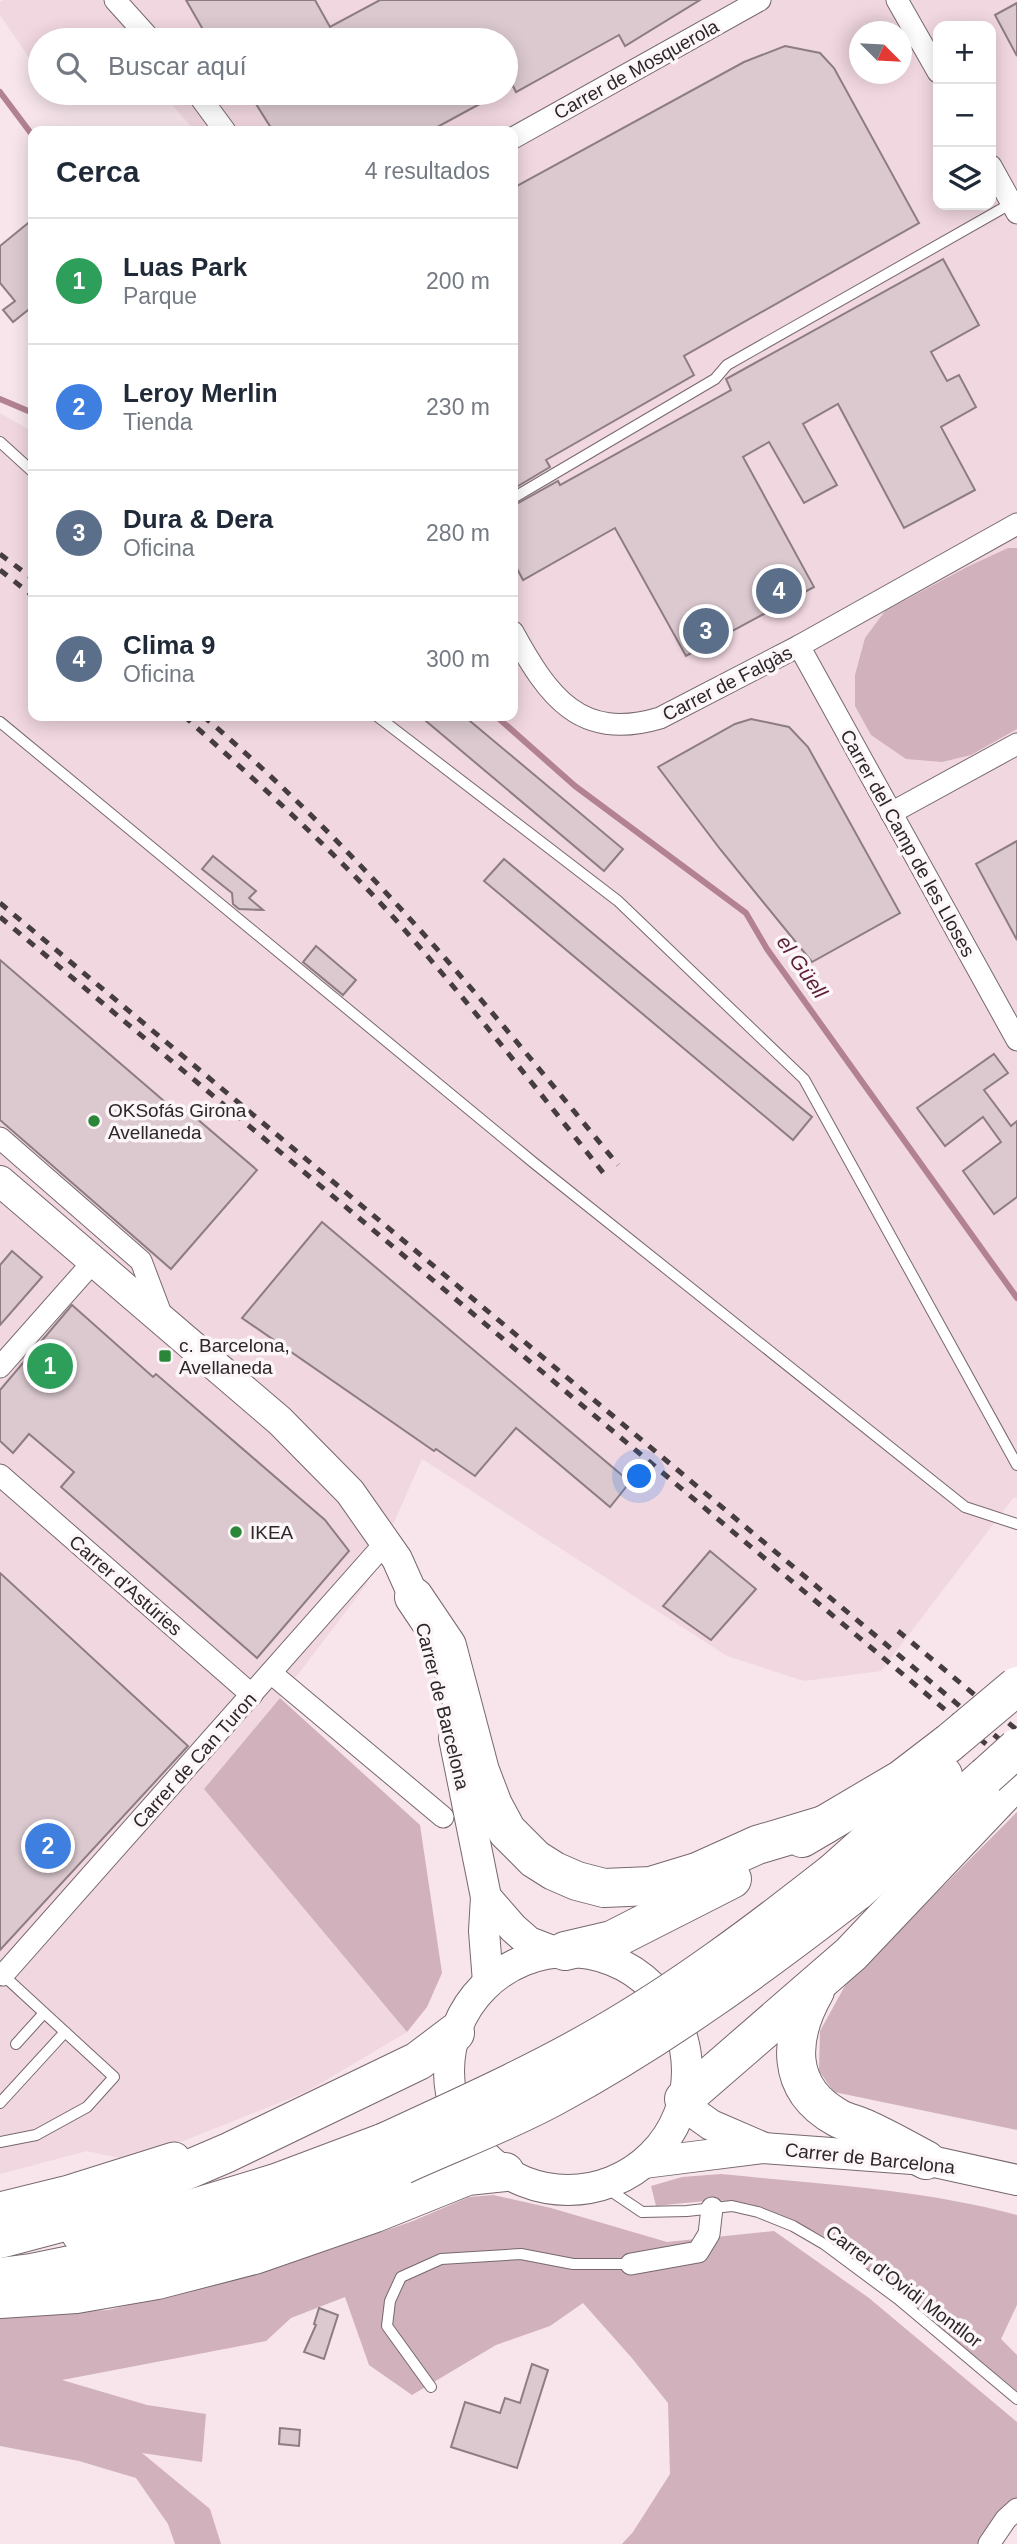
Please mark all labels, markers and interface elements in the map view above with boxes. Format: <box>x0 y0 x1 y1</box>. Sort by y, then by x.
street label: Carrer de Mosquerola <box>550 15 723 123</box>
north arrow <box>849 21 912 84</box>
map controls <box>933 21 996 210</box>
button: + <box>933 21 996 84</box>
search box <box>28 28 518 105</box>
icon: search <box>52 48 90 86</box>
text: Buscar aquí <box>108 51 247 81</box>
button: − <box>933 84 996 147</box>
button: layers <box>933 147 996 210</box>
text: Cerca <box>56 155 139 188</box>
text: 4 resultados <box>365 158 490 184</box>
text: Luas Park <box>123 252 247 282</box>
text: 1 <box>73 268 85 294</box>
text: 200 m <box>426 268 490 294</box>
text: Parque <box>123 283 197 309</box>
text: Leroy Merlin <box>123 378 278 408</box>
text: 2 <box>73 394 85 420</box>
text: 230 m <box>426 394 490 420</box>
text: Tienda <box>123 409 192 435</box>
text: Dura & Dera <box>123 504 273 534</box>
text: 3 <box>73 520 85 546</box>
text: 280 m <box>426 520 490 546</box>
text: Oficina <box>123 535 195 561</box>
pin: 4 <box>756 565 802 617</box>
pin: 3 <box>683 605 729 657</box>
text: Clima 9 <box>123 630 216 660</box>
street label: Carrer de Falgàs <box>659 642 796 725</box>
text: 4 <box>73 646 85 672</box>
text: 300 m <box>426 646 490 672</box>
text: Oficina <box>123 661 195 687</box>
street label: Carrer del Camp de les Lloses <box>836 726 979 961</box>
water label: el Güell <box>773 931 833 1004</box>
place label: OKSofás Girona Avellaneda <box>108 1100 247 1143</box>
marker: OKSofás Girona Avellaneda <box>86 1113 102 1129</box>
place label: c. Barcelona, Avellaneda <box>179 1335 290 1378</box>
pin: 1 <box>27 1340 73 1392</box>
marker: c. Barcelona, Avellaneda <box>157 1348 173 1364</box>
your location <box>622 1459 656 1493</box>
place label: IKEA <box>250 1522 294 1543</box>
marker: IKEA <box>228 1524 244 1540</box>
street label: Carrer d'Astúries <box>65 1531 186 1640</box>
street label: Carrer de Barcelona <box>412 1621 474 1792</box>
street label: Carrer de Can Turon <box>128 1689 260 1832</box>
pin: 2 <box>25 1820 71 1872</box>
street label: Carrer de Barcelona <box>784 2139 957 2178</box>
street label: Carrer d'Ovidi Montllor <box>822 2221 986 2352</box>

